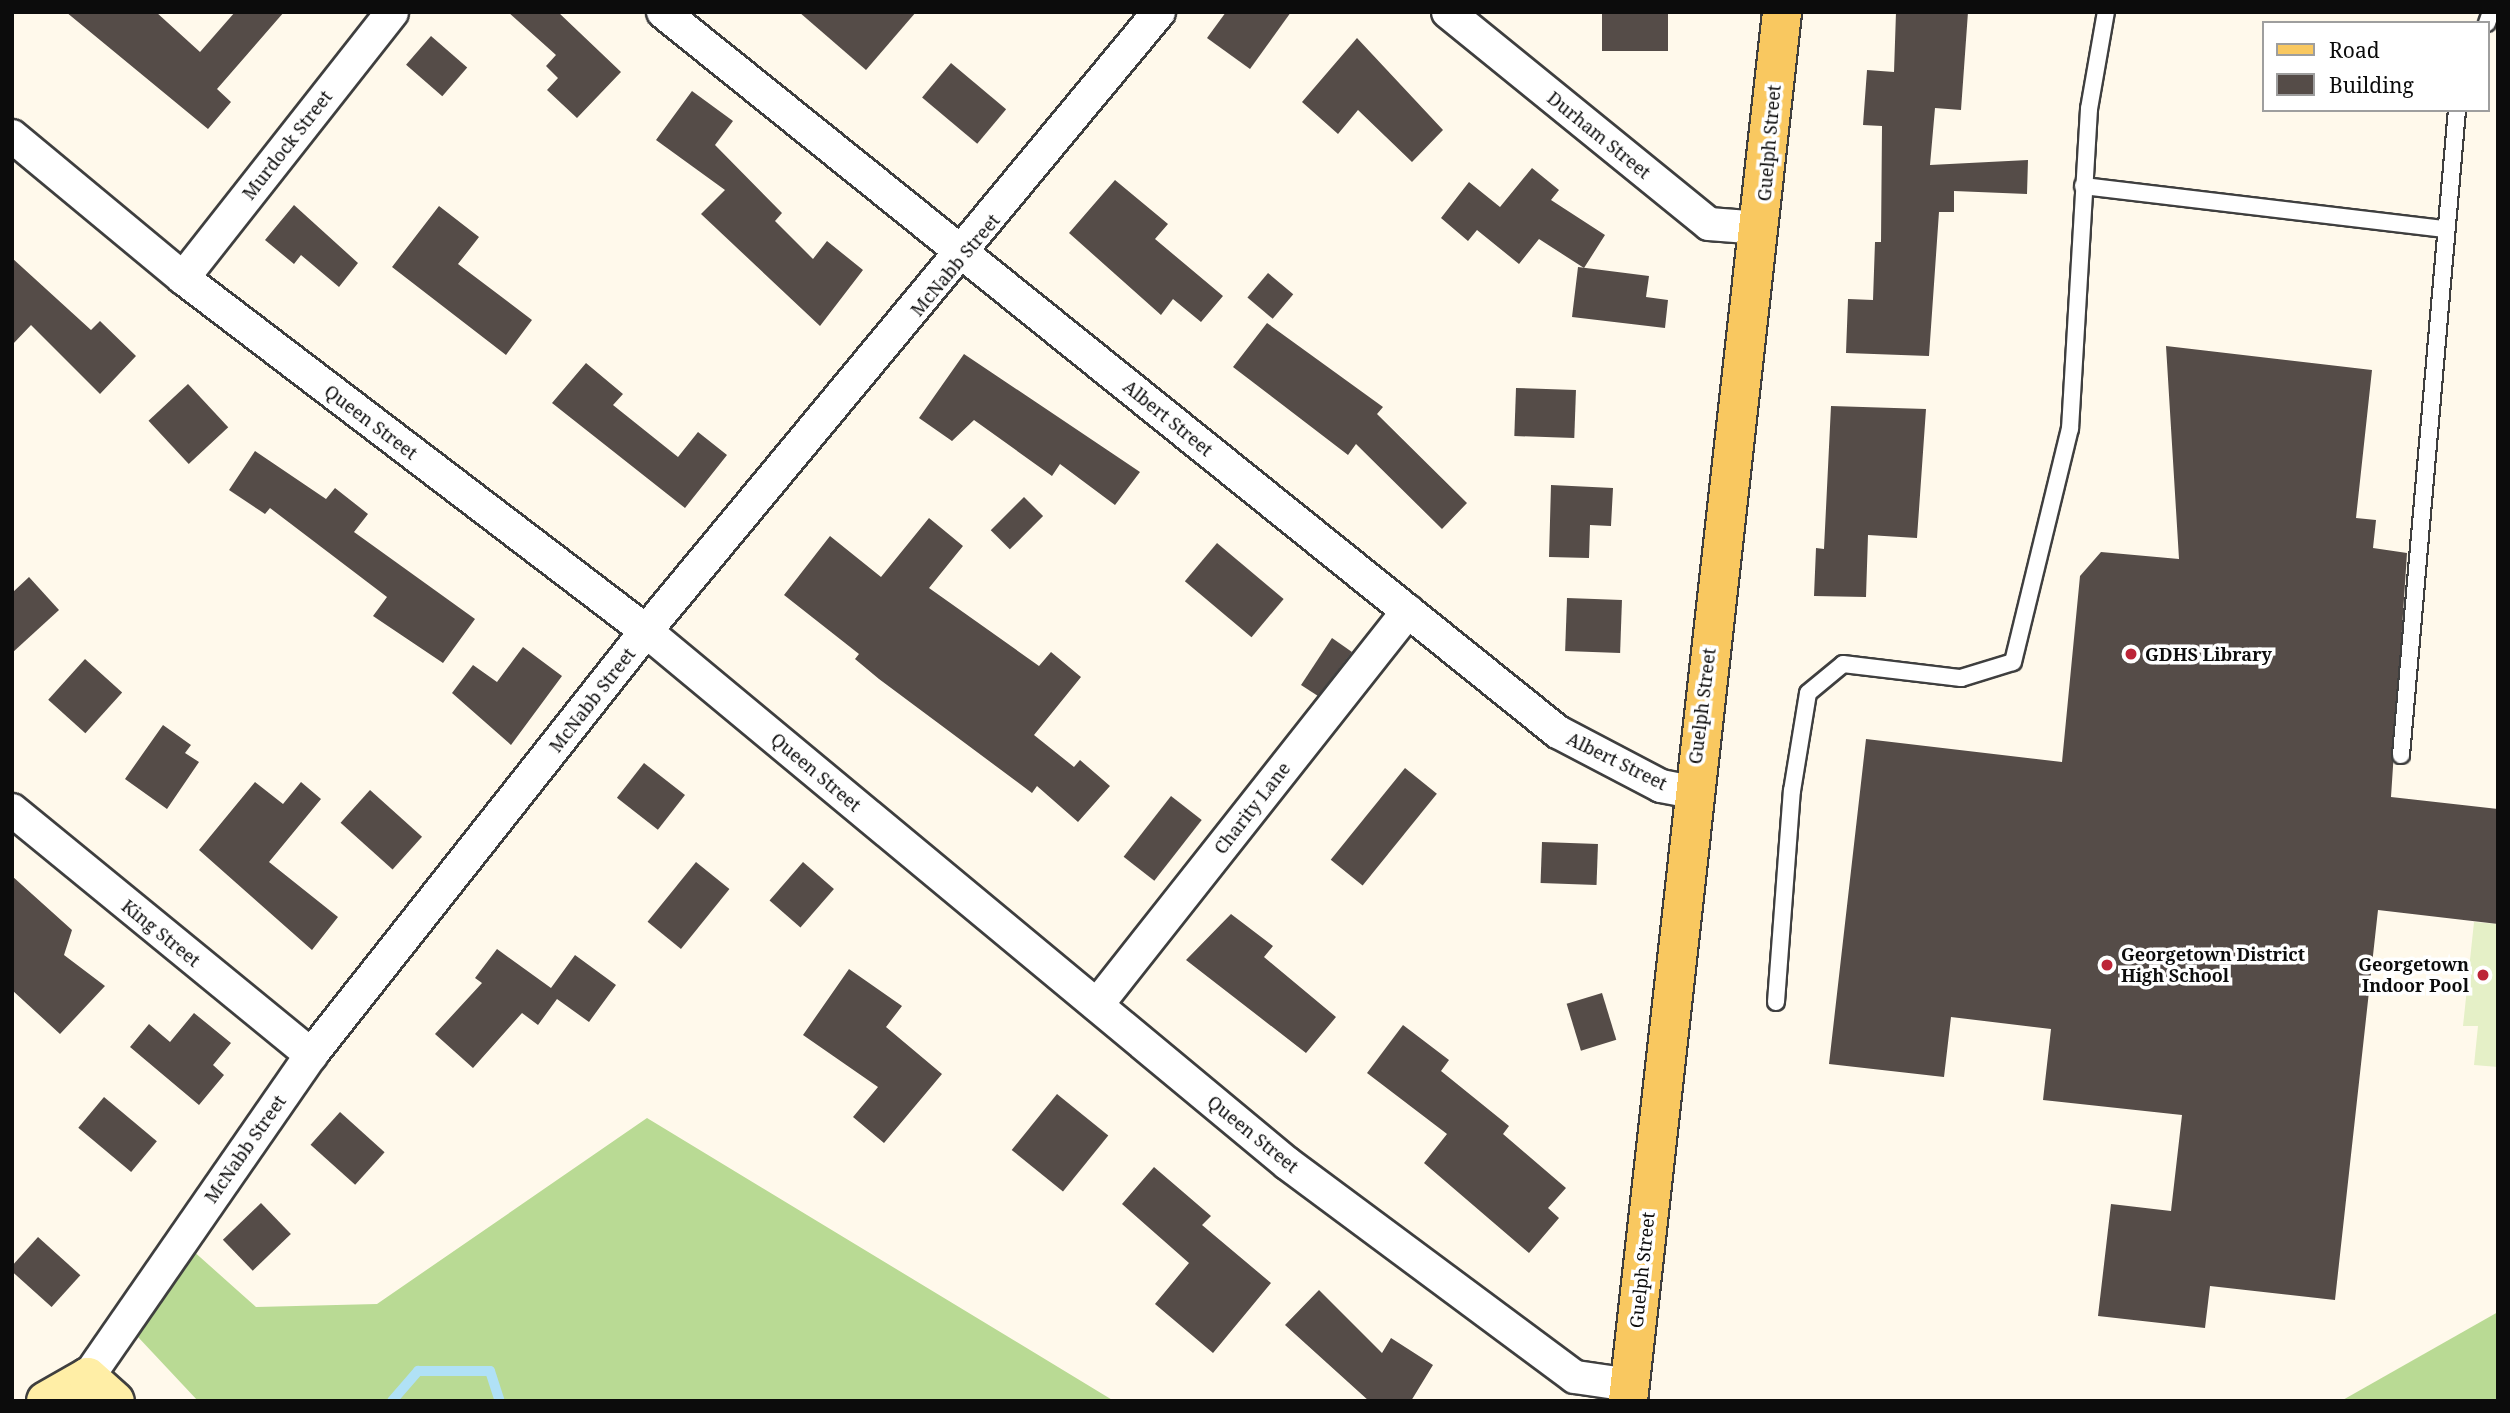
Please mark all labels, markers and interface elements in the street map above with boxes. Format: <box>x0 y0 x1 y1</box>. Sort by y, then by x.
legend <box>2262 21 2489 112</box>
text: Road <box>2329 36 2380 64</box>
text: Building <box>2329 71 2414 99</box>
street label: Guelph Street <box>1753 84 1785 202</box>
street label: Murdock Street <box>238 86 336 204</box>
street label: Durham Street <box>1543 87 1655 183</box>
street label: McNabb Street <box>906 210 1004 320</box>
street label: Albert Street <box>1119 375 1217 461</box>
street label: Queen Street <box>320 380 422 464</box>
street label: McNabb Street <box>545 643 639 757</box>
place label: GDHS Library <box>2145 643 2272 665</box>
marker: GDHS Library <box>2123 646 2139 662</box>
street label: Guelph Street <box>1684 647 1720 765</box>
street label: Albert Street <box>1563 727 1671 795</box>
street label: Queen Street <box>767 728 865 816</box>
street label: Charity Lane <box>1209 758 1295 858</box>
street label: King Street <box>117 895 205 971</box>
place label: Georgetown District High School <box>2121 944 2305 986</box>
place label: Georgetown Indoor Pool <box>2358 954 2469 996</box>
marker: Georgetown District High School <box>2099 957 2115 973</box>
marker: Georgetown Indoor Pool <box>2475 967 2491 983</box>
street label: McNabb Street <box>200 1091 290 1207</box>
street label: Queen Street <box>1203 1091 1303 1177</box>
street label: Guelph Street <box>1625 1211 1659 1329</box>

